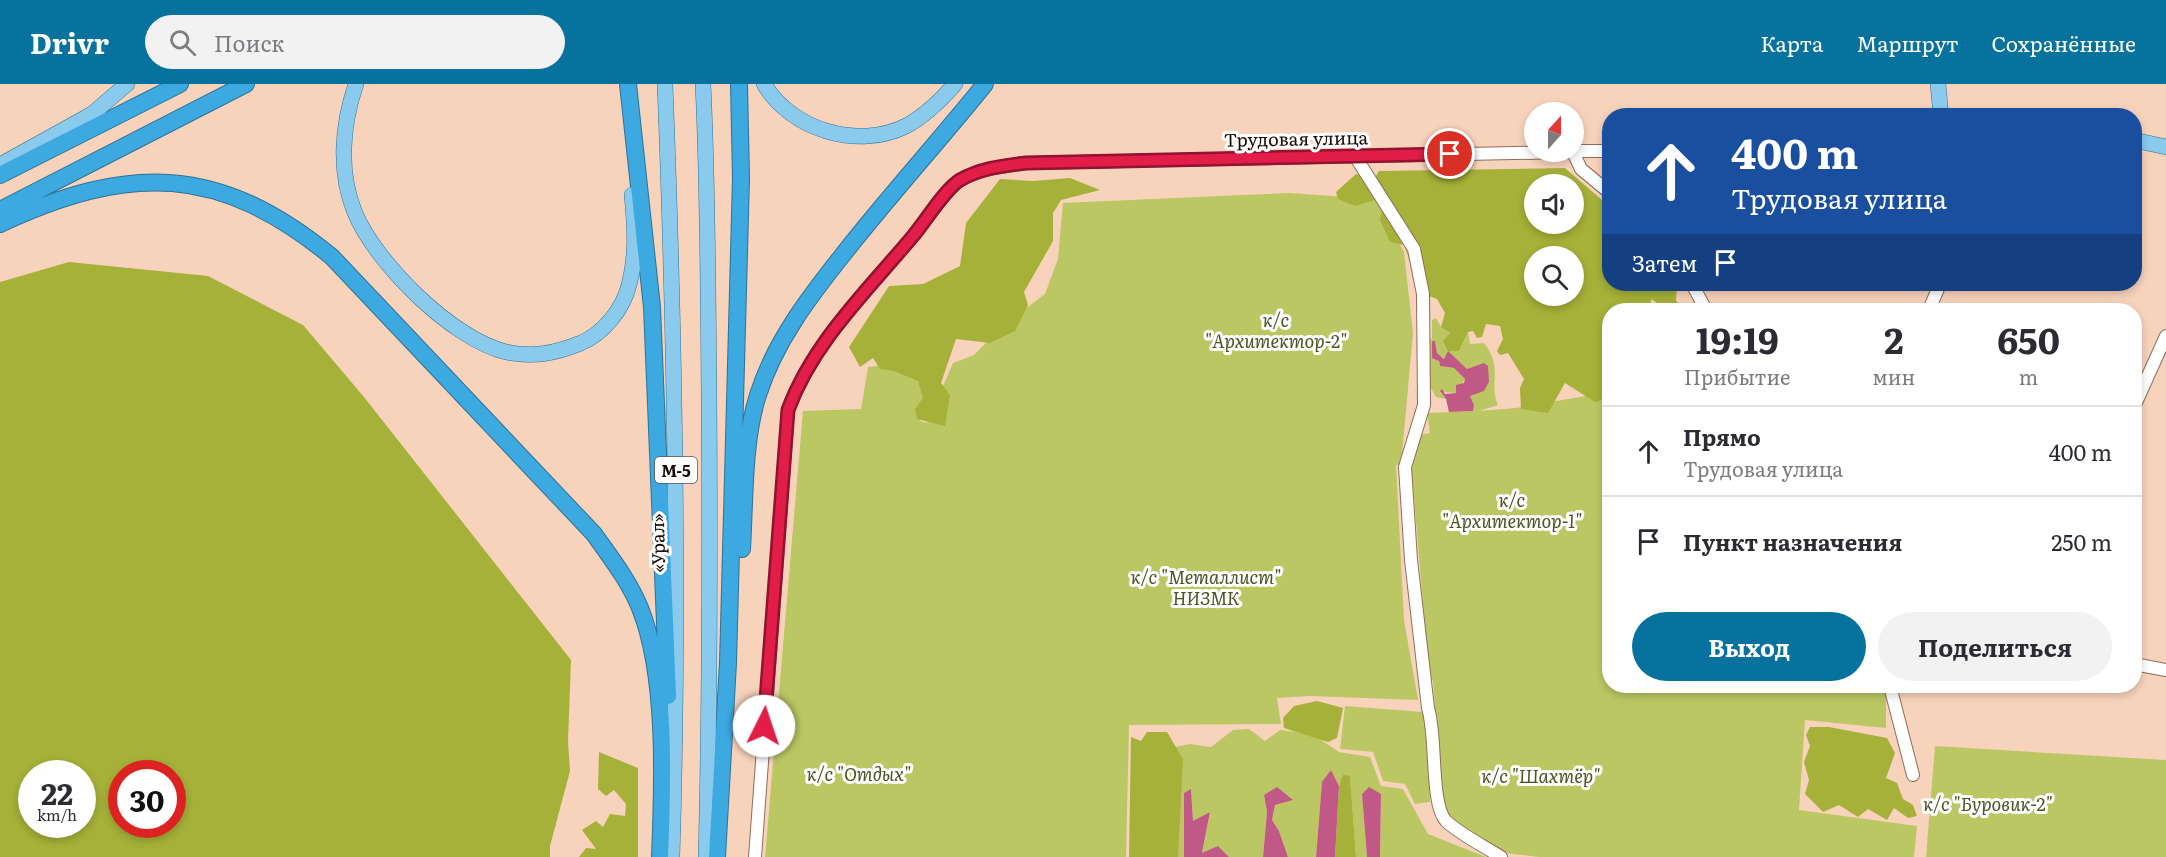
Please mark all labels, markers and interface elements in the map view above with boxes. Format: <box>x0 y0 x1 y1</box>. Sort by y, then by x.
search box <box>145 15 565 69</box>
text: Drivr <box>30 21 109 63</box>
icon: search <box>166 26 199 59</box>
text: Поиск <box>214 26 284 59</box>
text: Карта <box>1760 27 1823 58</box>
text: Маршрут <box>1856 27 1958 58</box>
text: Сохранённые <box>1991 27 2136 58</box>
north arrow <box>1524 102 1584 162</box>
map controls <box>1524 102 1584 306</box>
text: 400 m <box>1731 120 1858 182</box>
street label: Трудовая улица <box>1224 123 1369 153</box>
pin <box>1424 128 1475 179</box>
icon: ahead <box>1632 132 1710 210</box>
icon: arrive <box>1433 137 1466 170</box>
button: sound <box>1524 174 1584 234</box>
text: Трудовая улица <box>1731 177 1947 217</box>
button: search <box>1524 246 1584 306</box>
text: Затем <box>1632 246 1697 279</box>
icon: arrive <box>1709 246 1742 279</box>
park label: к/с "Архитектор-2" <box>1205 306 1347 354</box>
text: 19:19 <box>1696 312 1779 365</box>
text: 2 <box>1884 312 1904 365</box>
text: 650 <box>1997 312 2060 365</box>
text: Прибытие <box>1684 361 1790 391</box>
text: мин <box>1873 361 1915 391</box>
text: m <box>2019 361 2038 391</box>
text: Прямо <box>1683 420 1761 453</box>
icon: ahead <box>1632 435 1665 468</box>
text: 400 m <box>2049 435 2112 468</box>
text: Трудовая улица <box>1683 453 1843 483</box>
road number: М-5 <box>655 457 697 483</box>
park label: к/с "Архитектор-1" <box>1442 486 1582 534</box>
street label: «Урал» <box>643 513 671 573</box>
icon: arrive <box>1632 525 1665 558</box>
text: Пункт назначения <box>1683 525 1902 558</box>
text: 250 m <box>2051 525 2112 558</box>
park label: к/с "Металлист" НИЗМК <box>1131 563 1281 611</box>
button: Выход <box>1632 612 1866 681</box>
button: Поделиться <box>1878 612 2112 681</box>
position arrow <box>732 694 796 758</box>
speed limit sign: 30 <box>108 760 186 838</box>
park label: к/с "Отдых" <box>807 760 911 787</box>
park label: к/с "Шахтёр" <box>1482 762 1600 789</box>
text: 22 <box>41 770 73 814</box>
park label: к/с "Буровик-2" <box>1923 790 2053 817</box>
text: km/h <box>37 803 77 826</box>

